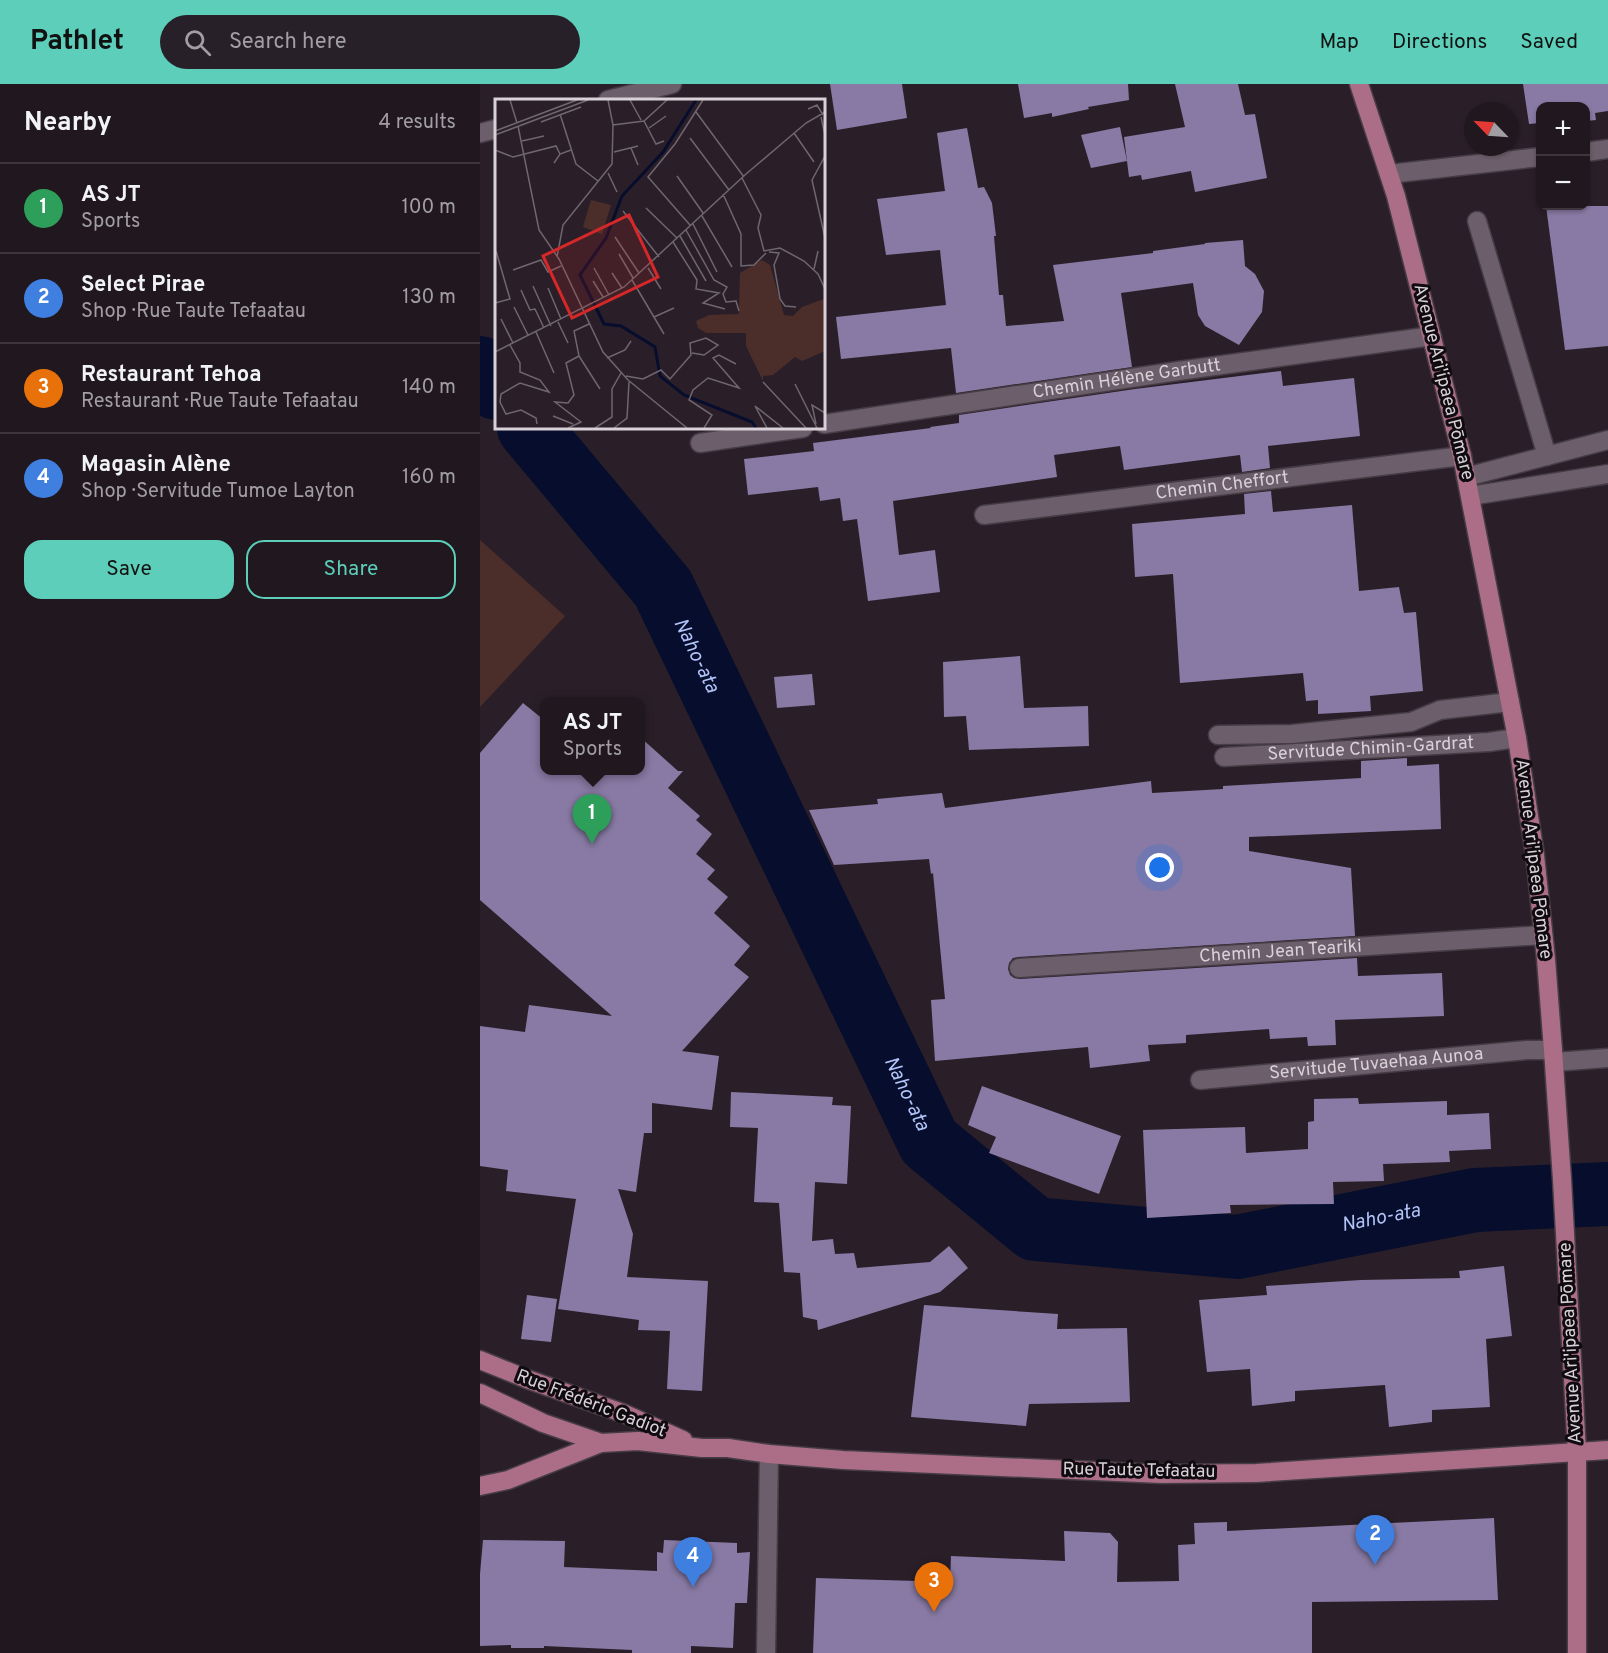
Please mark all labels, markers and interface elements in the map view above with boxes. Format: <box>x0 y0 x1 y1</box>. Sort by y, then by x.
search box <box>160 15 580 69</box>
text: Pathlet <box>30 24 124 60</box>
icon: search <box>181 26 214 59</box>
text: Search here <box>229 29 347 56</box>
text: Map <box>1319 29 1359 56</box>
text: Directions <box>1392 29 1487 56</box>
text: Saved <box>1520 29 1578 56</box>
inset map <box>495 99 825 429</box>
north arrow <box>1464 102 1518 156</box>
map controls <box>1536 102 1590 210</box>
button: + <box>1536 102 1590 156</box>
text: Nearby <box>24 107 112 140</box>
text: 4 results <box>379 110 456 136</box>
button: − <box>1536 156 1590 210</box>
text: AS JT <box>81 182 141 209</box>
text: 1 <box>40 195 48 221</box>
text: 100 m <box>401 195 456 221</box>
text: Sports <box>81 209 141 235</box>
text: Select Pirae <box>81 272 205 299</box>
street label: Avenue Ari'ipaea Pōmare <box>1407 281 1479 483</box>
text: 2 <box>37 285 50 311</box>
text: 130 m <box>402 285 456 311</box>
text: Shop · Rue Taute Tefaatau <box>81 299 306 325</box>
street label: Chemin Hélène Garbutt <box>1031 354 1222 404</box>
text: Restaurant Tehoa <box>81 362 262 389</box>
text: 3 <box>38 375 50 401</box>
text: 140 m <box>402 375 456 401</box>
text: Restaurant · Rue Taute Tefaatau <box>81 389 359 415</box>
text: Magasin Alène <box>81 452 231 479</box>
text: 4 <box>37 465 50 491</box>
text: 160 m <box>402 465 456 491</box>
street label: Chemin Cheffort <box>1154 466 1290 505</box>
text: Shop · Servitude Tumoe Layton <box>81 479 355 505</box>
button: Save <box>24 540 234 599</box>
button: Share <box>246 540 456 599</box>
water label: Naho-ata <box>667 614 725 698</box>
popup <box>540 697 645 775</box>
text: AS JT <box>563 710 622 737</box>
street label: Servitude Chimin-Gardrat <box>1267 731 1475 766</box>
text: Sports <box>563 737 622 763</box>
street label: Avenue Ari'ipaea Pōmare <box>1509 758 1557 960</box>
pin: 1 <box>572 794 612 844</box>
your location <box>1145 853 1174 882</box>
street label: Chemin Jean Teariki <box>1199 935 1362 968</box>
street label: Servitude Tuvaehaa Aunoa <box>1268 1043 1484 1085</box>
water label: Naho-ata <box>877 1052 935 1136</box>
water label: Naho-ata <box>1339 1198 1423 1239</box>
street label: Avenue Ari'ipaea Pōmare <box>1554 1242 1588 1444</box>
street label: Rue Frédéric Gadiot <box>513 1365 669 1443</box>
street label: Rue Taute Tefaatau <box>1062 1458 1216 1484</box>
pin: 2 <box>1356 1516 1394 1565</box>
pin: 4 <box>674 1538 712 1587</box>
pin: 3 <box>914 1562 954 1612</box>

